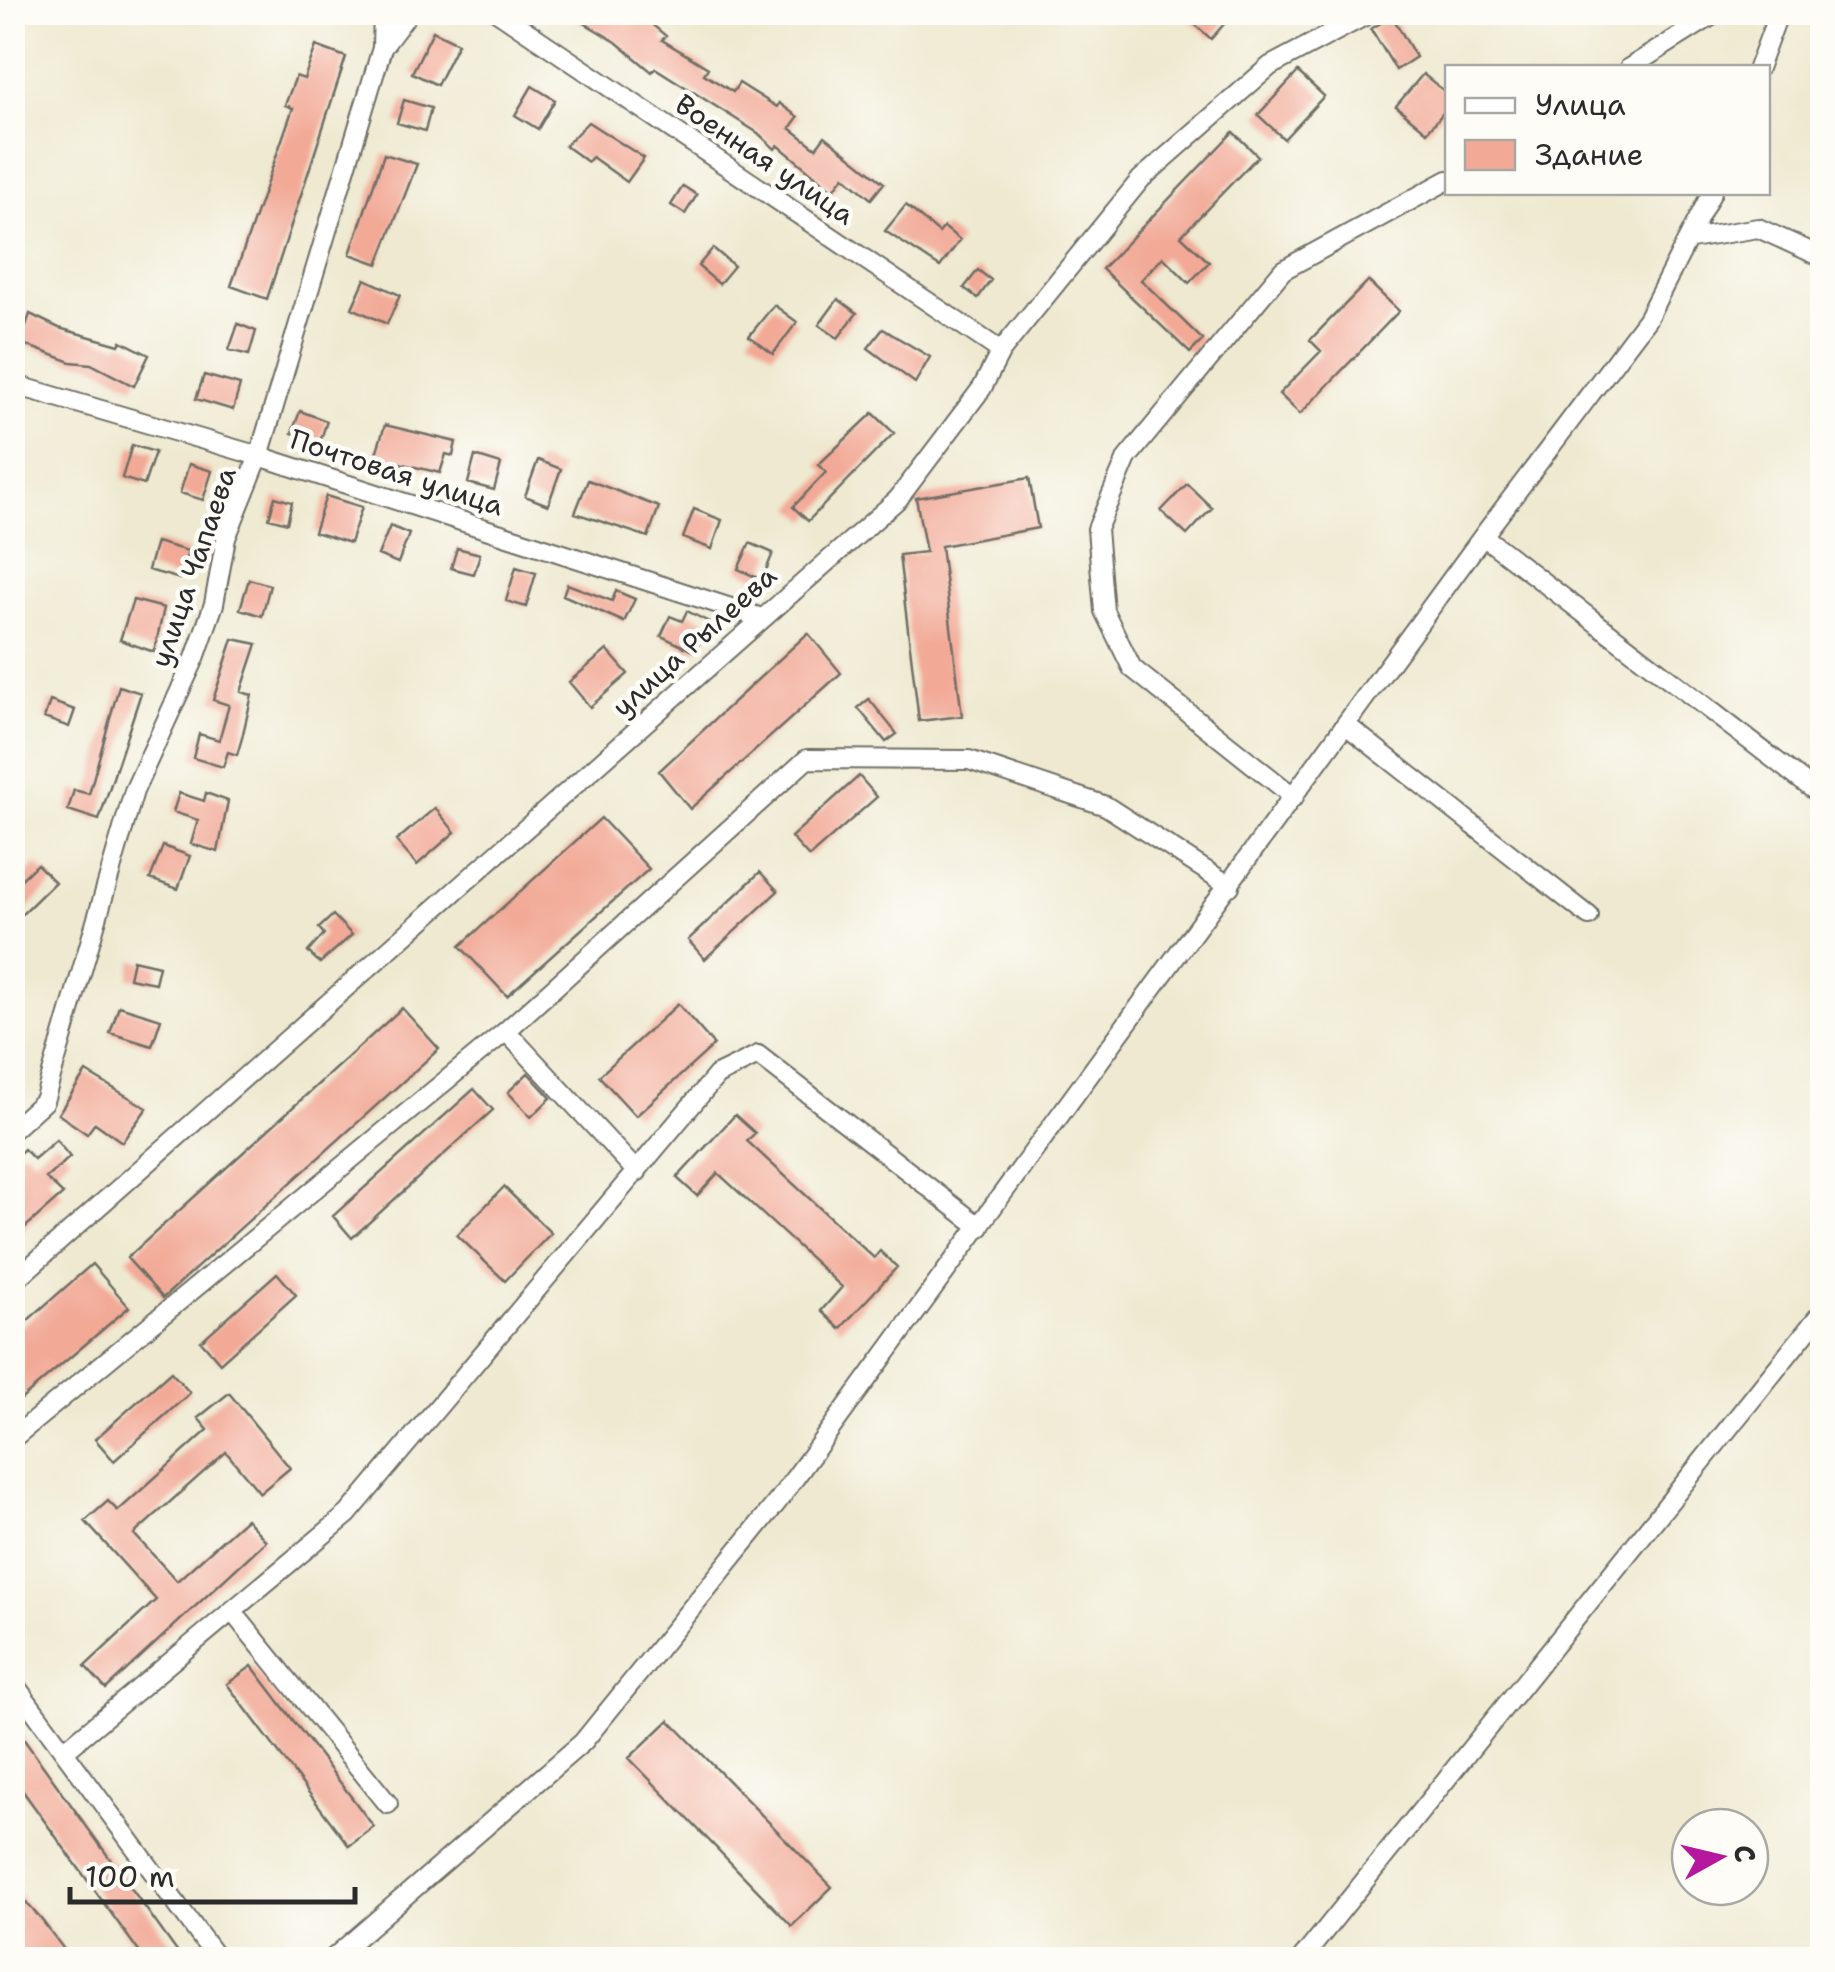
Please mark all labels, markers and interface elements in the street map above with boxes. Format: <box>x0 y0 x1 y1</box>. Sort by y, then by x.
legend <box>1445 65 1770 195</box>
text: Улица <box>1535 84 1626 125</box>
street label: Военная улица <box>668 85 862 233</box>
text: Здание <box>1535 134 1644 175</box>
street label: Почтовая улица <box>285 420 509 524</box>
street label: улица Чапаева <box>141 462 245 672</box>
street label: улица Рылеева <box>604 557 784 725</box>
north arrow <box>1670 1807 1770 1907</box>
scale bar <box>70 1842 355 1904</box>
text: С <box>1725 1842 1765 1865</box>
text: 100 m <box>85 1856 175 1897</box>

